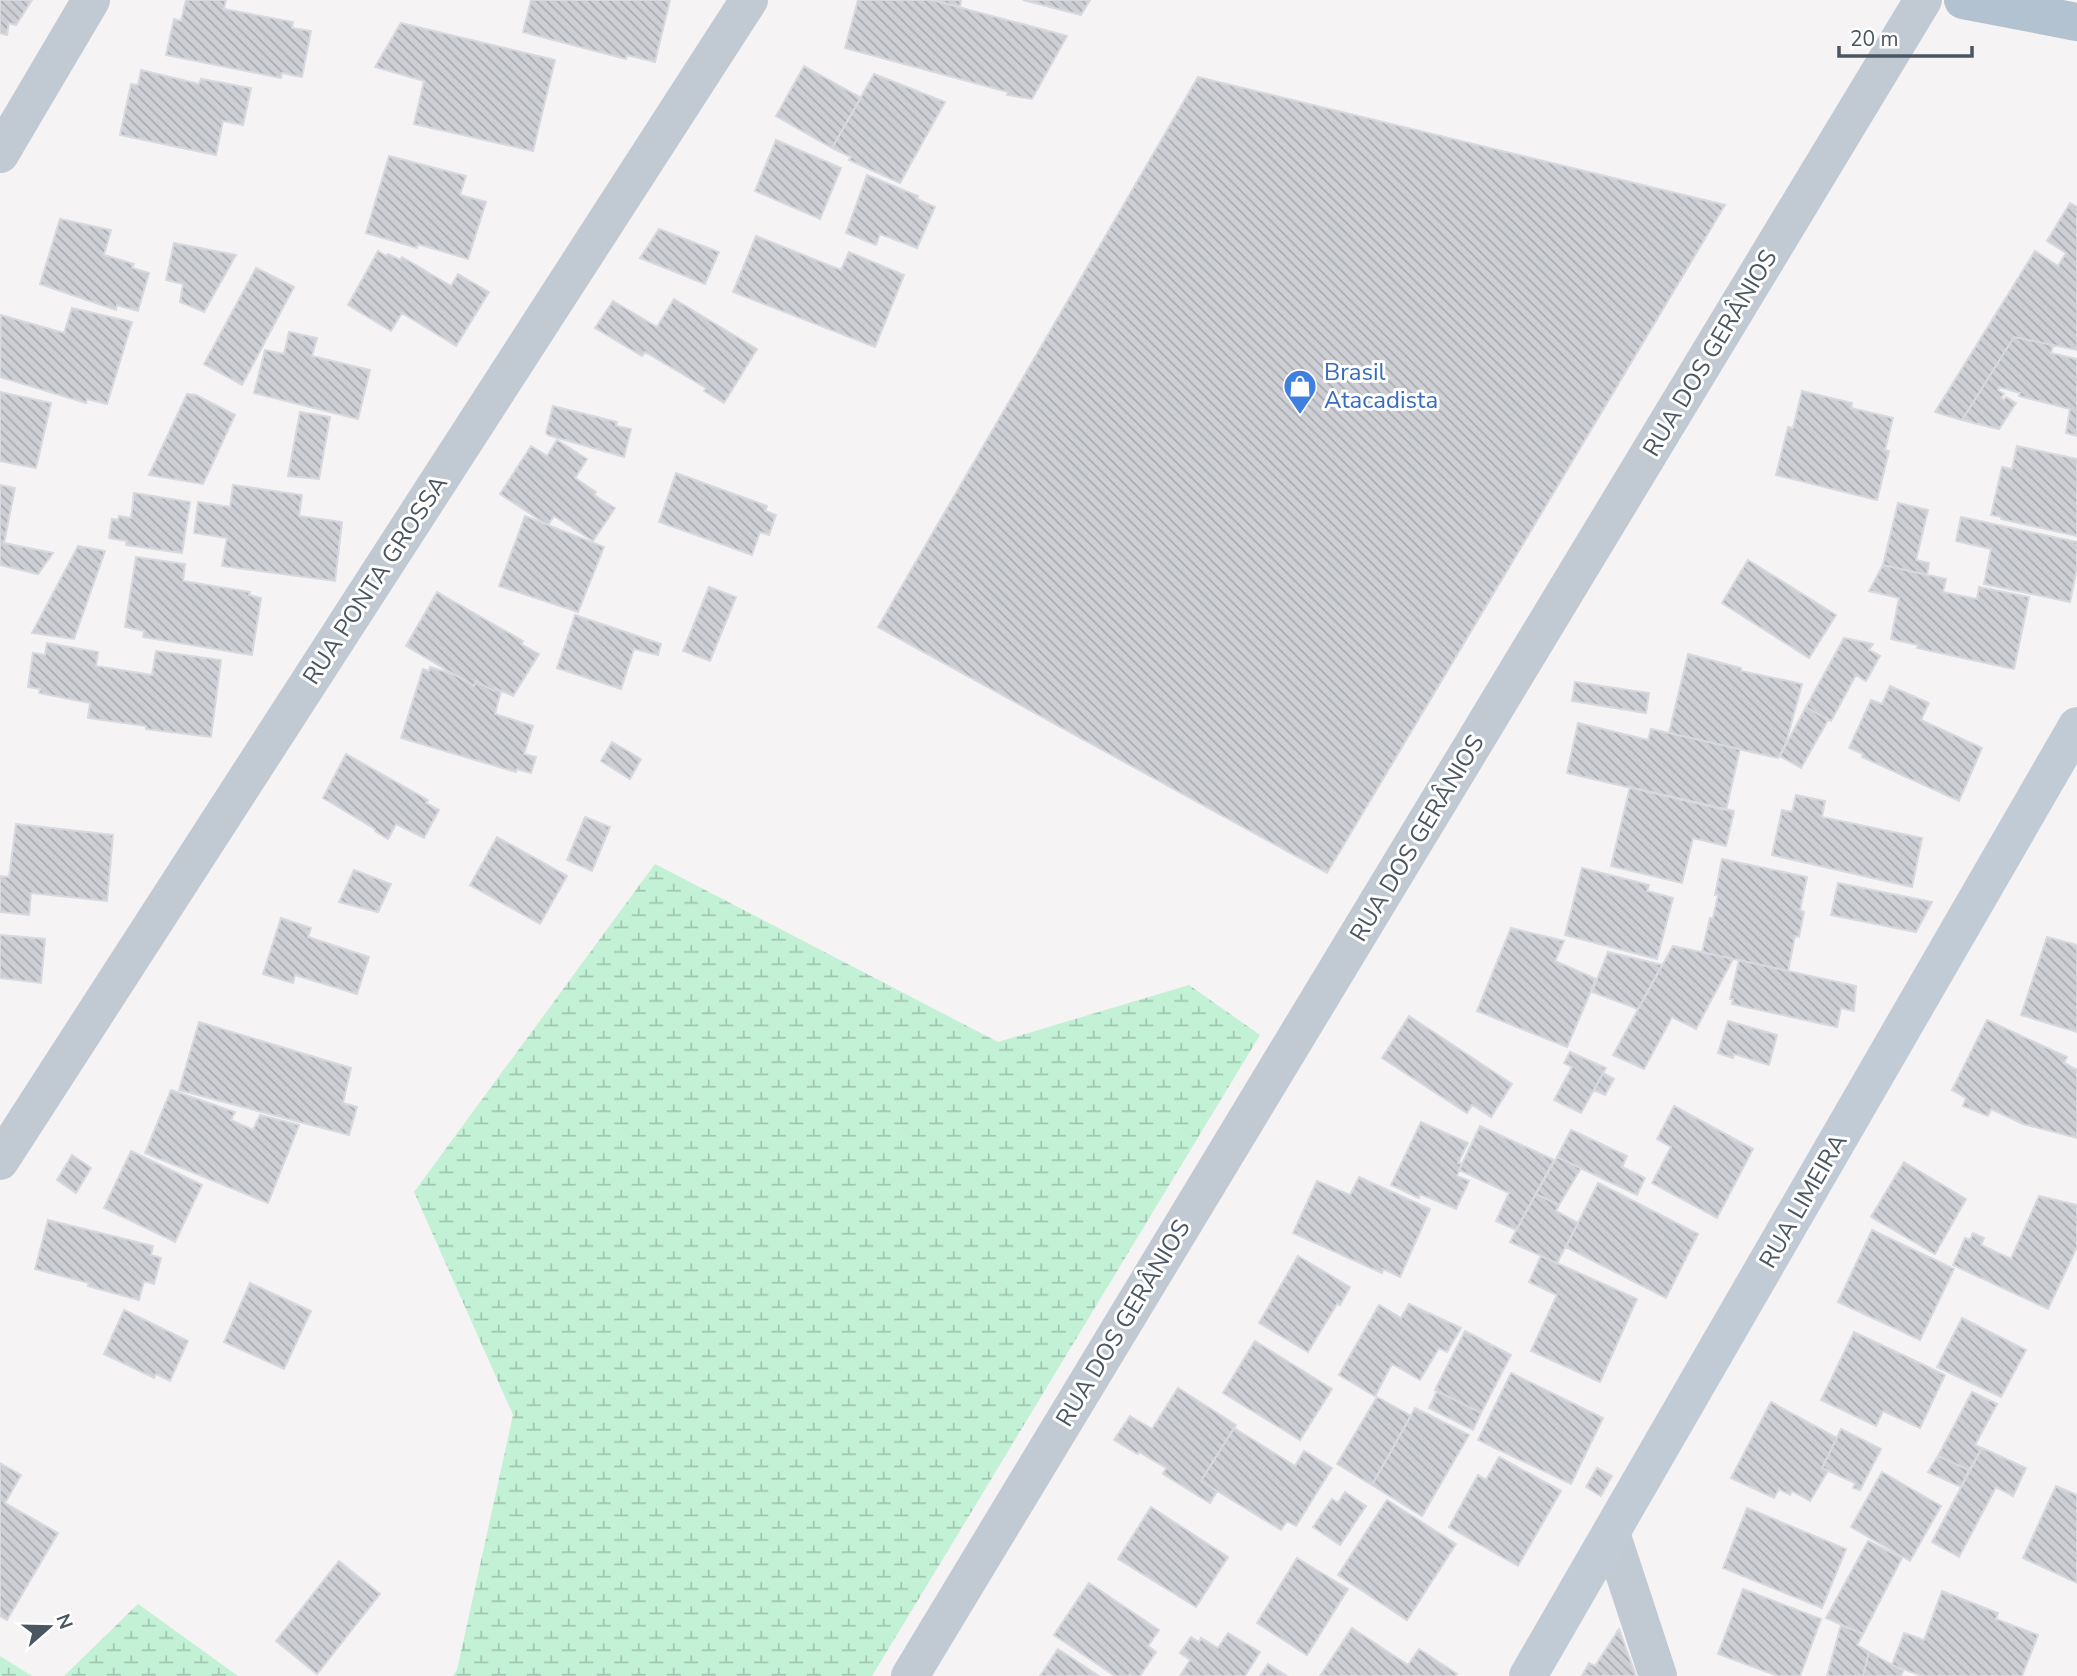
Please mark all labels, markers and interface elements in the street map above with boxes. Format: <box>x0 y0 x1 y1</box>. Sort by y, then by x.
scale bar <box>1839 14 1972 58</box>
text: 20 m <box>1850 25 1899 53</box>
street label: RUA DOS GERÂNIOS <box>1636 244 1784 462</box>
place label: Brasil Atacadista <box>1324 356 1438 416</box>
shop icon: Brasil Atacadista <box>1281 367 1319 416</box>
street label: RUA PONTA GROSSA <box>295 469 455 691</box>
street label: RUA DOS GERÂNIOS <box>1343 729 1491 947</box>
street label: RUA LIMEIRA <box>1752 1128 1855 1274</box>
street label: RUA DOS GERÂNIOS <box>1049 1214 1197 1432</box>
north arrow <box>14 1592 84 1662</box>
text: N <box>49 1610 79 1633</box>

